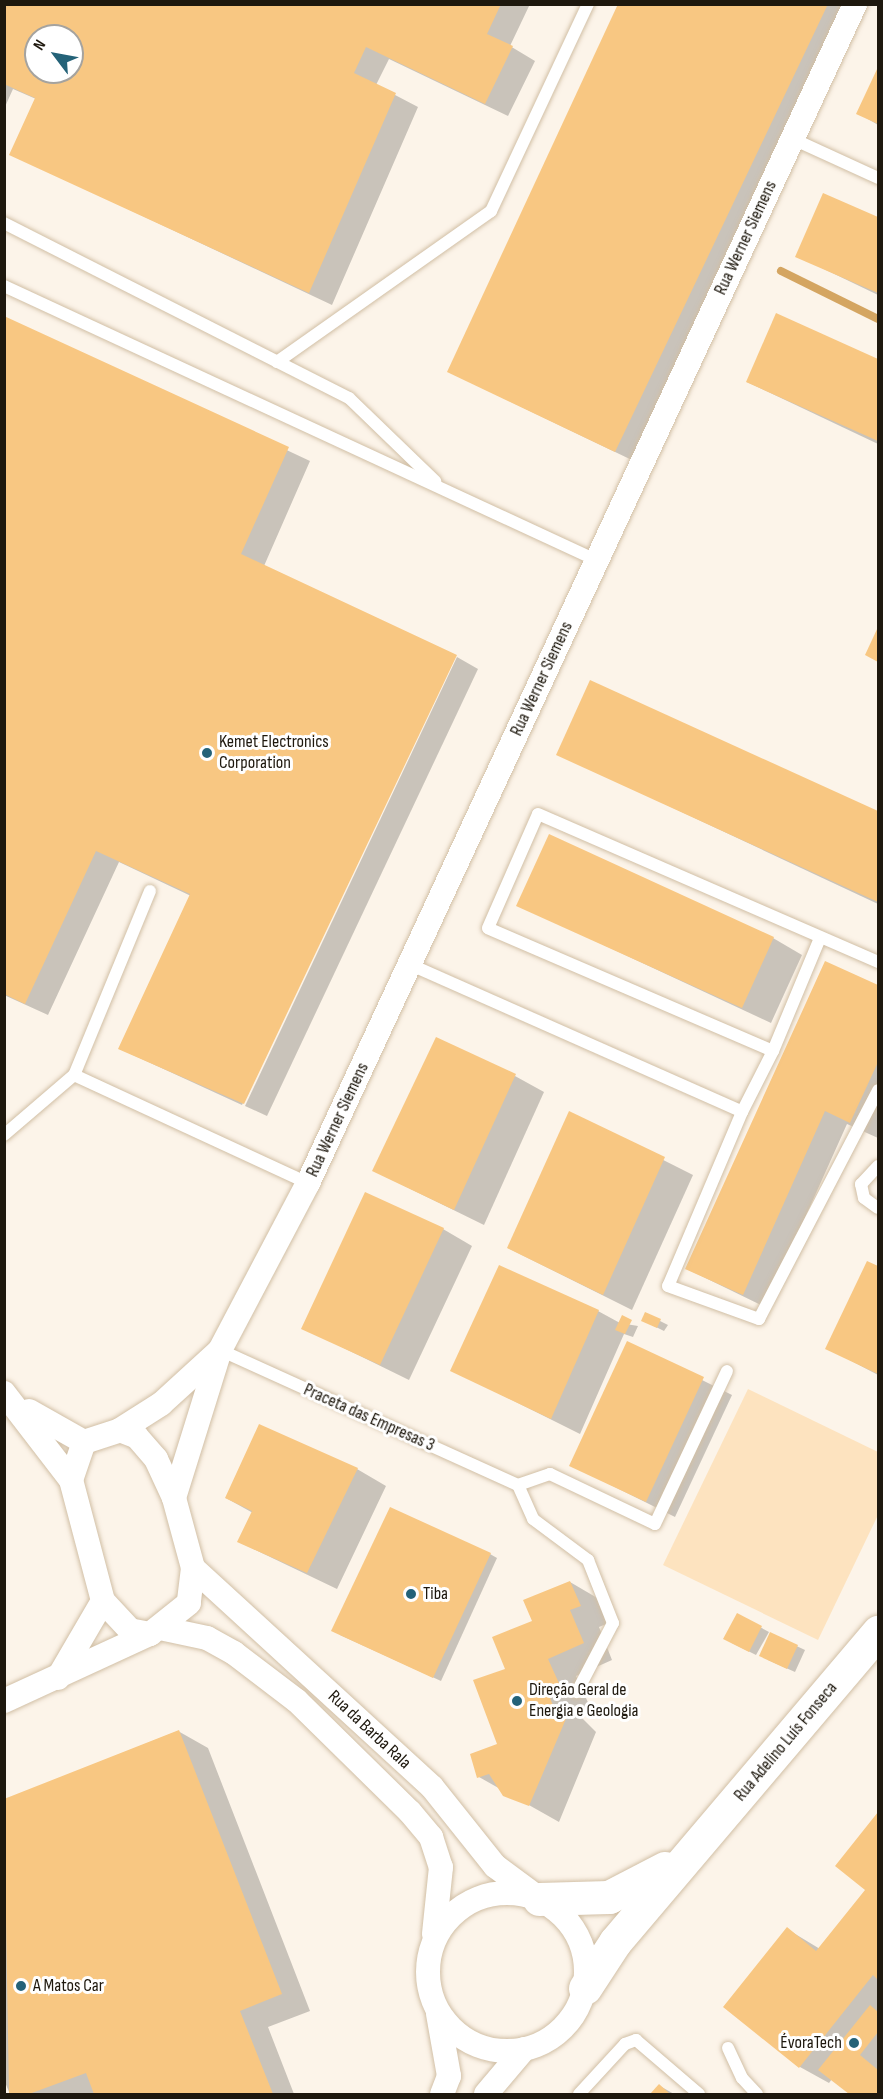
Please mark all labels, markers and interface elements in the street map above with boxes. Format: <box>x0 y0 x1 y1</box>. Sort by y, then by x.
north arrow <box>24 24 84 84</box>
text: N <box>30 37 50 54</box>
street label: Rua Werner Siemens <box>710 177 782 299</box>
street label: Rua Werner Siemens <box>506 618 578 740</box>
place label: Kemet Electronics Corporation <box>219 732 329 774</box>
marker: Kemet Electronics Corporation <box>200 746 214 760</box>
street label: Rua Werner Siemens <box>302 1059 374 1181</box>
street label: Praceta das Empresas 3 <box>300 1379 438 1457</box>
place label: Tiba <box>423 1583 448 1605</box>
marker: Tiba <box>404 1587 418 1601</box>
street label: Rua Adelino Luís Fonseca <box>730 1678 842 1806</box>
place label: Direção Geral de Energia e Geologia <box>529 1680 638 1722</box>
street label: Rua da Barba Rala <box>323 1686 415 1774</box>
marker: Direção Geral de Energia e Geologia <box>510 1694 524 1708</box>
place label: A Matos Car <box>33 1975 104 1997</box>
marker: A Matos Car <box>14 1979 28 1993</box>
place label: ÉvoraTech <box>780 2032 842 2054</box>
marker: ÉvoraTech <box>847 2036 861 2050</box>

